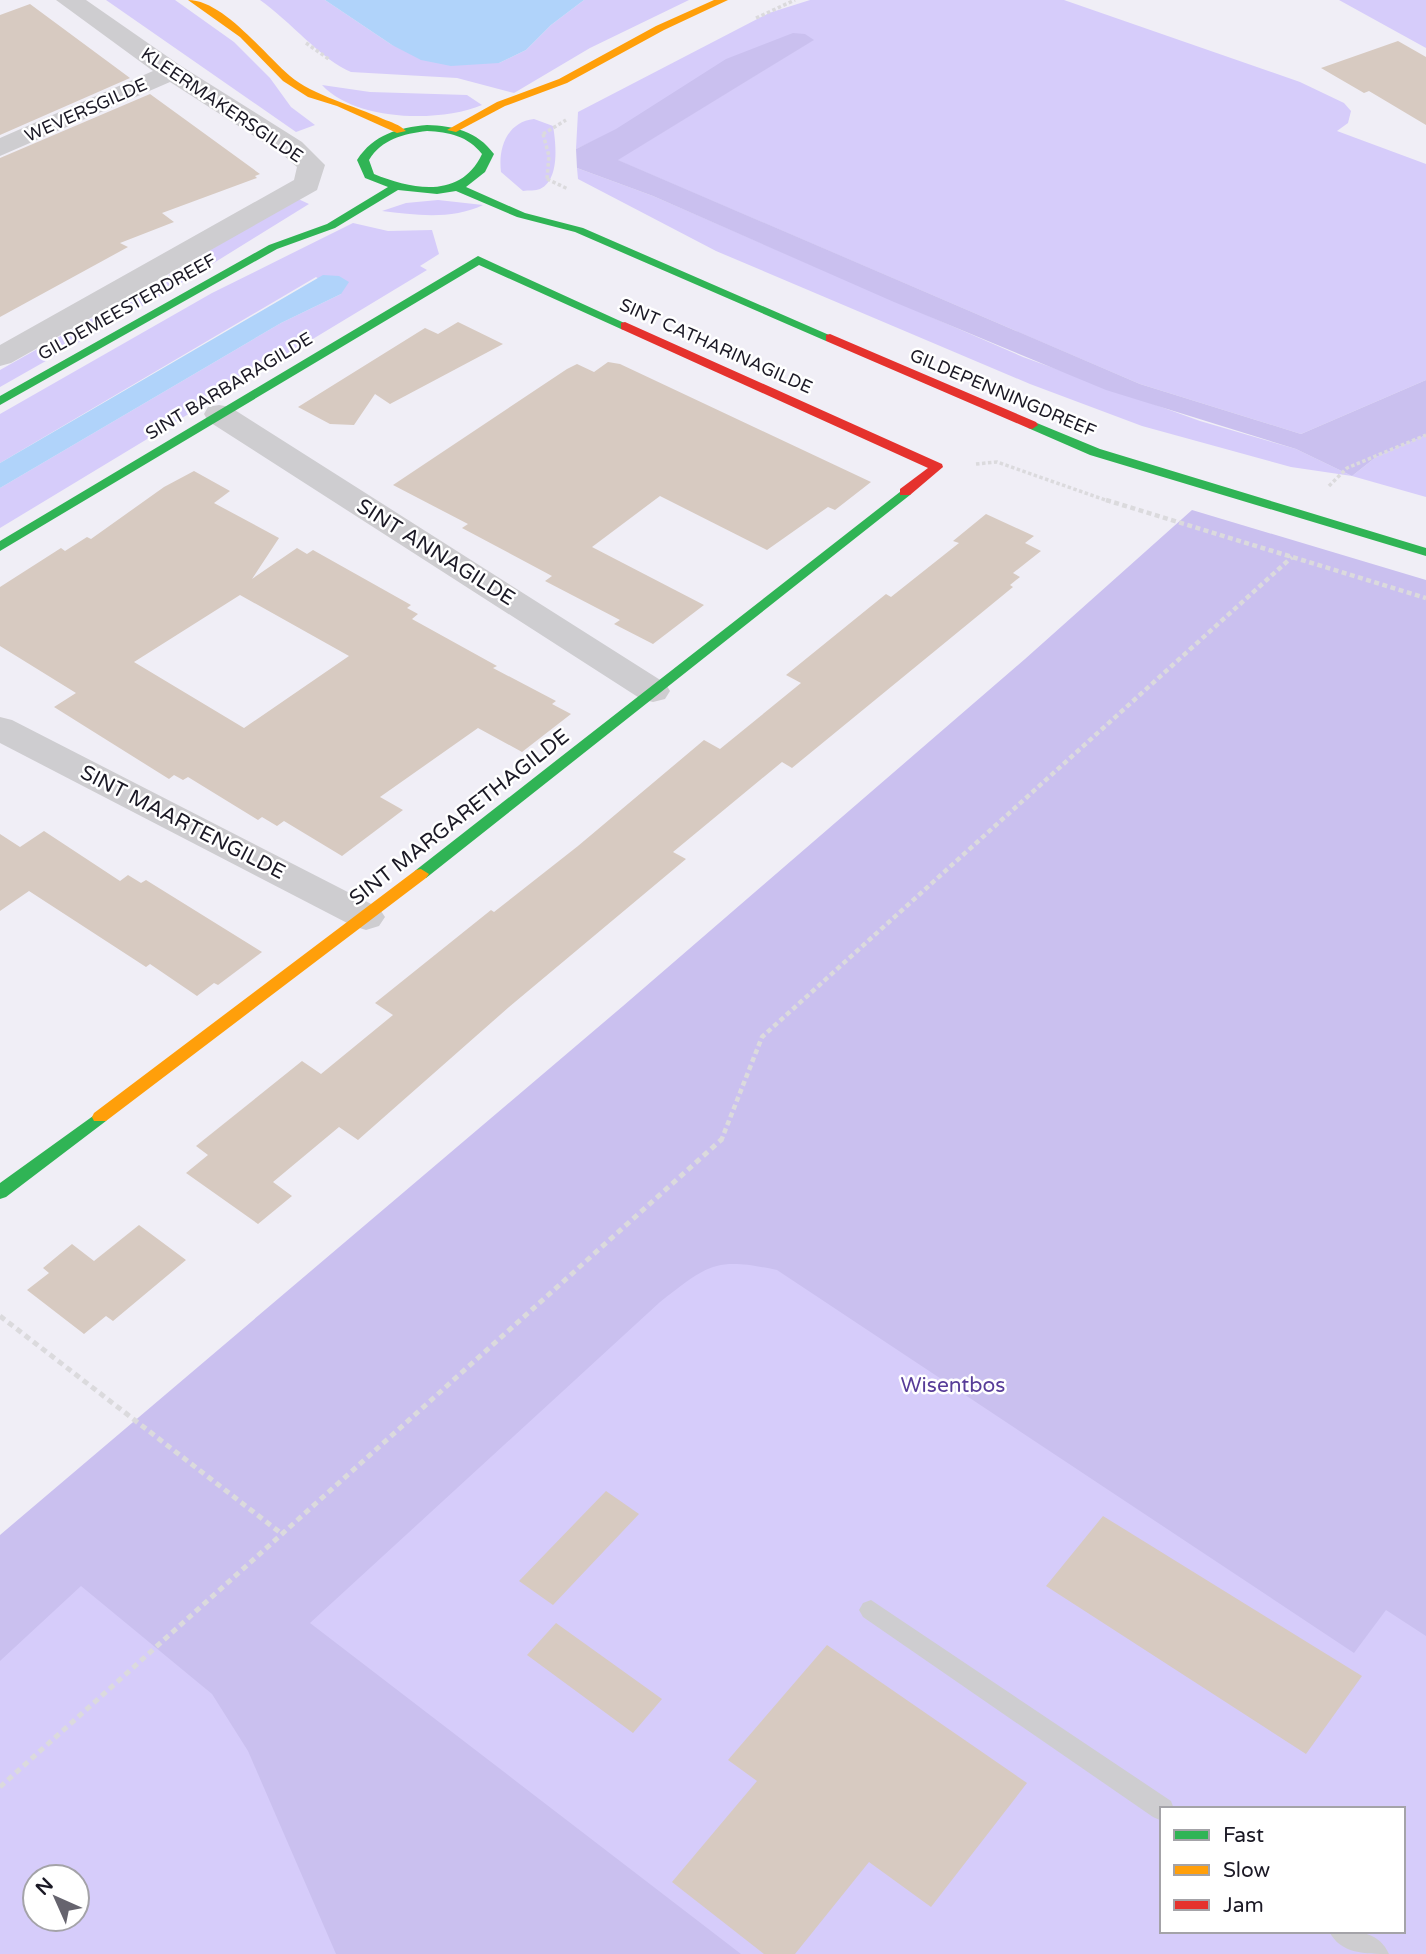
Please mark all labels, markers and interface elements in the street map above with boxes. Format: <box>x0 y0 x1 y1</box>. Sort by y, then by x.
street label: KLEERMAKERSGILDE <box>137 43 307 167</box>
street label: WEVERSGILDE <box>21 73 151 147</box>
street label: GILDEMEESTERDREEF <box>34 249 220 365</box>
street label: SINT CATHARINAGILDE <box>616 293 816 399</box>
street label: SINT BARBARAGILDE <box>141 327 317 445</box>
street label: GILDEPENNINGDREEF <box>907 344 1099 442</box>
street label: SINT ANNAGILDE <box>352 494 520 611</box>
street label: SINT MARGARETHAGILDE <box>344 724 574 911</box>
street label: SINT MAARTENGILDE <box>76 760 289 885</box>
park label: Wisentbos <box>901 1373 1005 1398</box>
legend <box>1160 1807 1405 1933</box>
text: Fast <box>1223 1823 1264 1848</box>
text: Slow <box>1223 1858 1271 1883</box>
north arrow <box>21 1863 91 1933</box>
text: N <box>32 1874 58 1900</box>
text: Jam <box>1223 1893 1264 1918</box>

